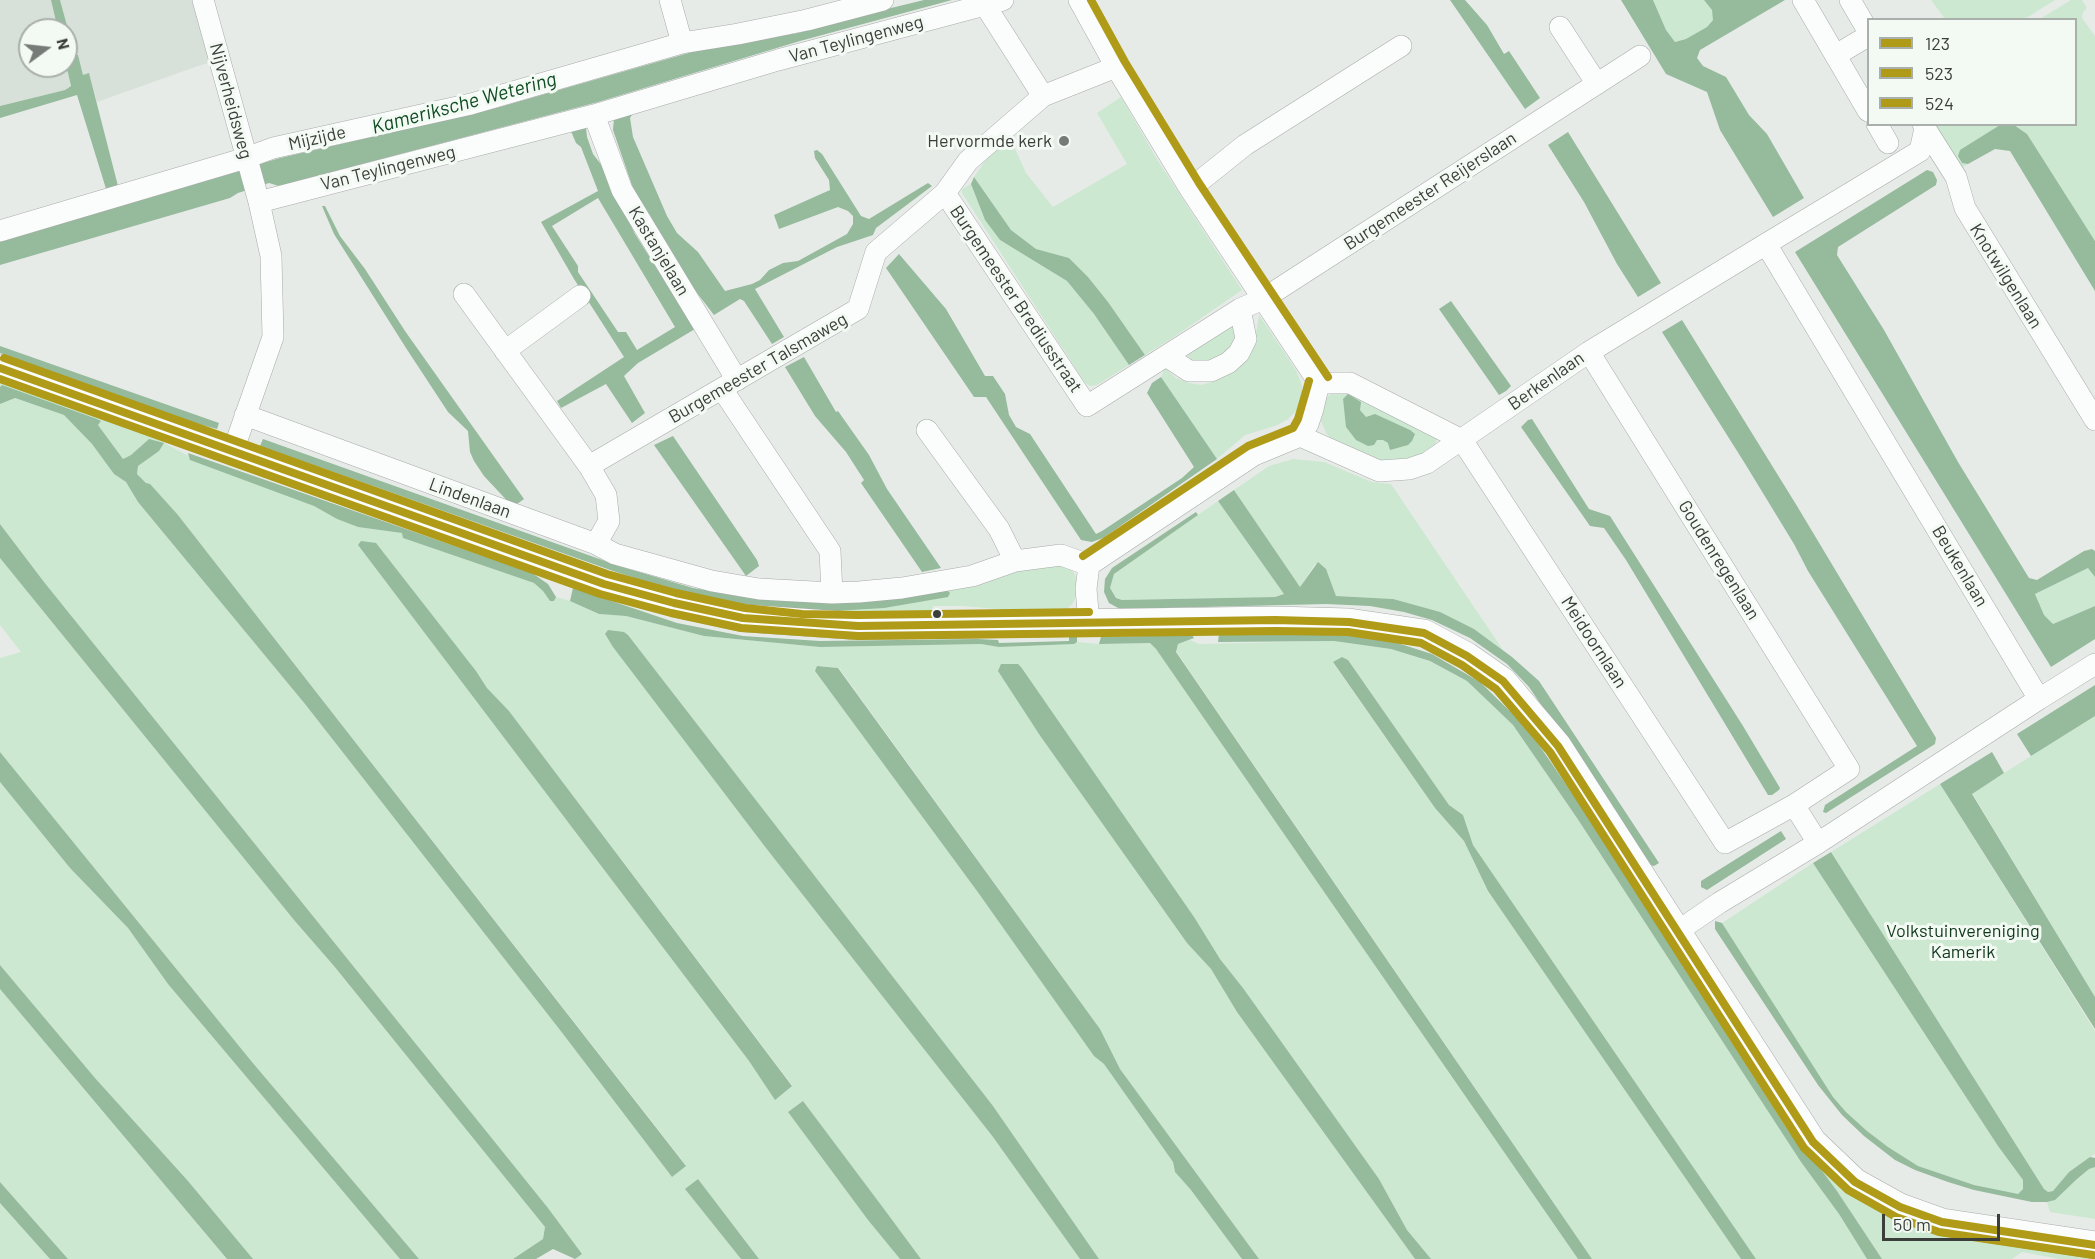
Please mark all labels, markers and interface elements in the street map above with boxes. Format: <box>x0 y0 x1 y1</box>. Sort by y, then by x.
street label: Van Teylingenweg <box>787 11 925 67</box>
north arrow <box>18 18 78 78</box>
legend <box>1867 18 2077 126</box>
text: 123 <box>1925 32 1950 54</box>
text: N <box>53 36 74 51</box>
street label: Nijverheidsweg <box>205 41 257 161</box>
text: 523 <box>1925 62 1953 84</box>
water label: Kameriksche Wetering <box>369 67 559 139</box>
text: 524 <box>1925 92 1954 114</box>
street label: Mijzijde <box>286 121 348 155</box>
street label: Burgemeester Reijerslaan <box>1340 127 1520 255</box>
place label: Hervormde kerk <box>927 130 1052 152</box>
marker: Hervormde kerk <box>1057 134 1071 148</box>
street label: Van Teylingenweg <box>318 141 458 195</box>
street label: Burgemeester Brediusstraat <box>945 201 1087 397</box>
street label: Kastanjelaan <box>624 202 694 300</box>
street label: Knotwilgenlaan <box>1965 220 2047 332</box>
street label: Burgemeester Talsmaweg <box>665 308 851 428</box>
street label: Berkenlaan <box>1504 347 1588 415</box>
street label: Lindenlaan <box>426 473 514 523</box>
street label: Goudenregenlaan <box>1674 496 1764 624</box>
street label: Beukenlaan <box>1927 522 1993 610</box>
street label: Meidoornlaan <box>1556 592 1632 692</box>
unlabelled marker <box>931 608 943 620</box>
park label: Volkstuinvereniging Kamerik <box>1886 920 2040 962</box>
scale bar <box>1885 1202 2004 1240</box>
text: 50 m <box>1893 1213 1931 1235</box>

